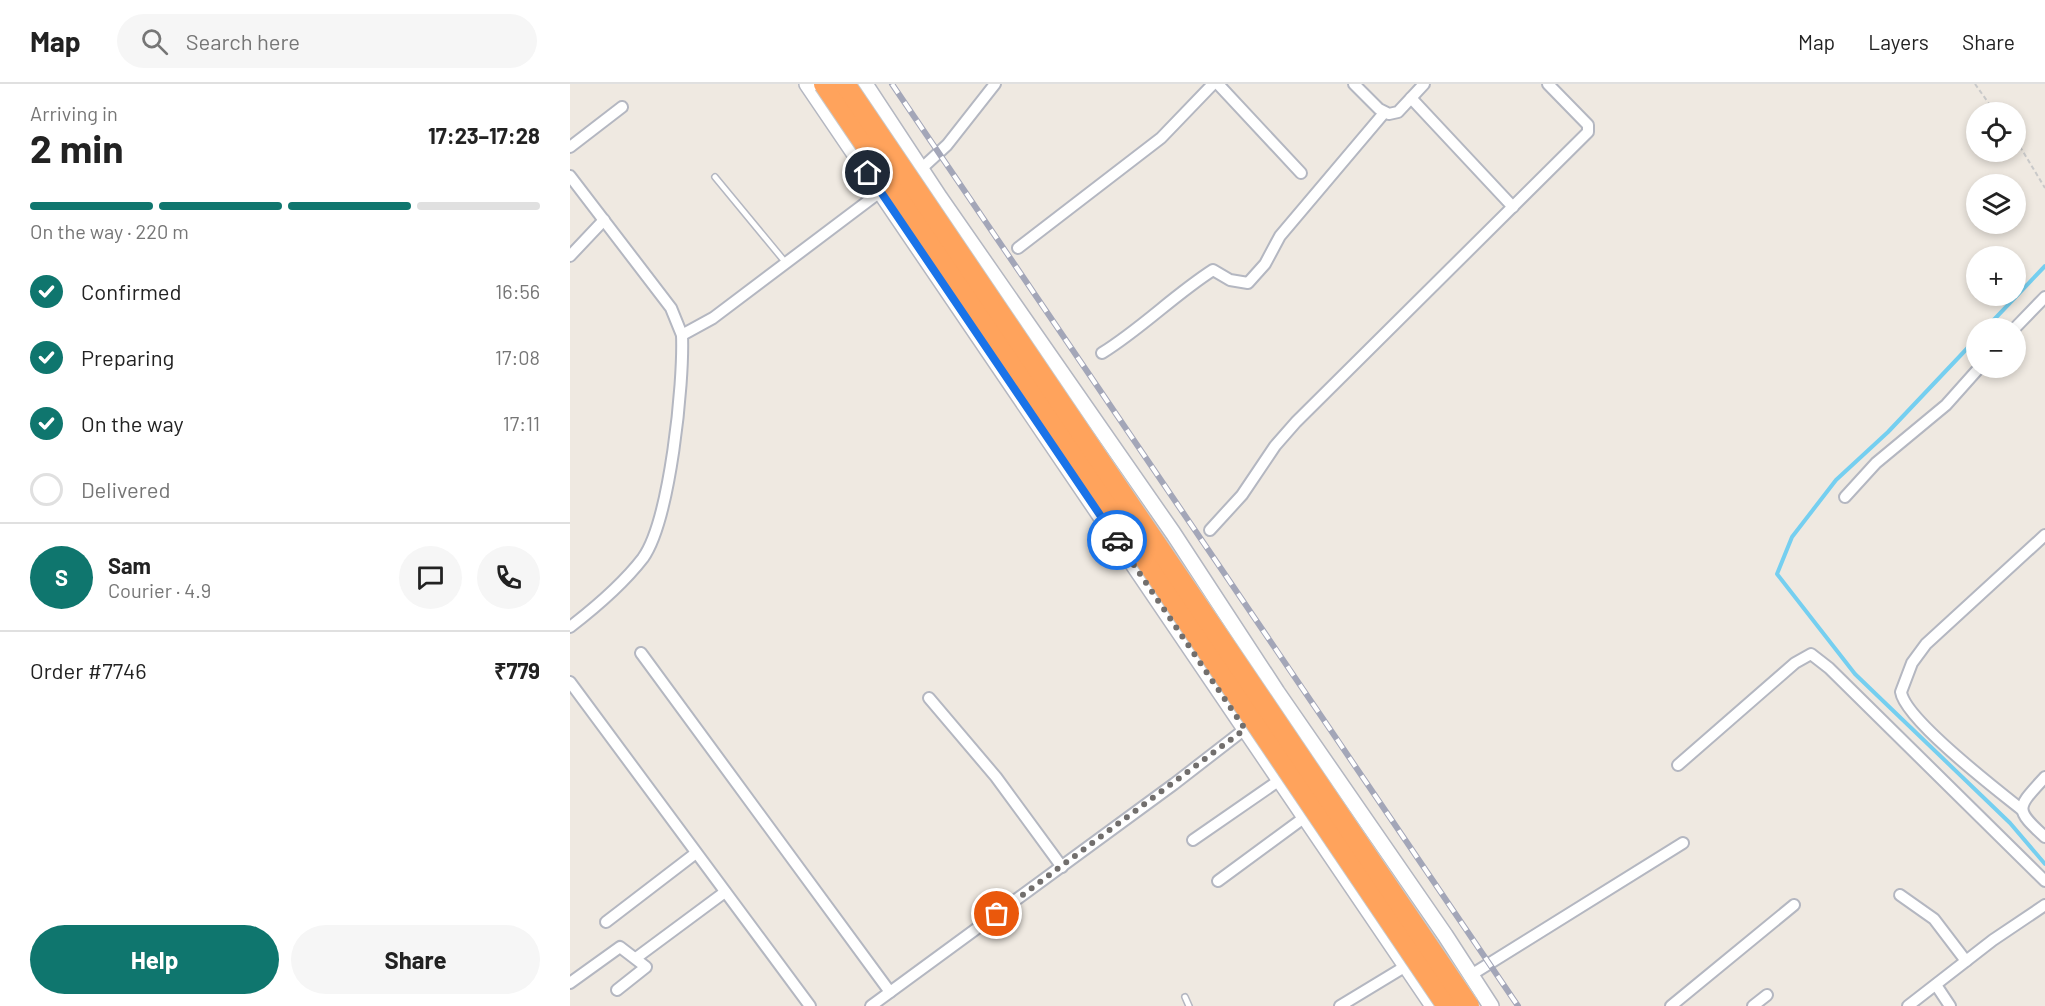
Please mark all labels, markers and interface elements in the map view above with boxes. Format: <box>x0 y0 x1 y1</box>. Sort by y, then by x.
search box <box>117 14 537 68</box>
text: Map <box>30 24 81 58</box>
icon: search <box>138 25 171 58</box>
text: Search here <box>186 28 300 54</box>
text: Map <box>1798 29 1835 54</box>
text: Layers <box>1868 29 1929 54</box>
text: Share <box>1962 29 2015 54</box>
text: Arriving in <box>30 101 118 125</box>
map controls <box>1966 102 2026 378</box>
button: locate <box>1966 102 2026 162</box>
text: 17:23–17:28 <box>428 122 540 148</box>
text: 2 min <box>30 124 123 171</box>
pin <box>842 147 893 198</box>
icon: home <box>851 156 884 189</box>
button: layers <box>1966 174 2026 234</box>
text: On the way · 220 m <box>30 219 189 243</box>
button: + <box>1966 246 2026 306</box>
icon: check <box>30 275 63 308</box>
text: Confirmed <box>81 278 181 304</box>
text: 16:56 <box>495 279 540 303</box>
button: − <box>1966 318 2026 378</box>
icon: check <box>30 341 63 374</box>
text: Preparing <box>81 344 174 370</box>
text: 17:08 <box>495 345 540 369</box>
icon: check <box>30 407 63 440</box>
text: On the way <box>81 410 184 436</box>
text: 17:11 <box>503 411 540 435</box>
text: Delivered <box>81 476 170 502</box>
courier <box>1087 510 1147 570</box>
icon: car <box>1101 524 1134 557</box>
button: chat <box>399 546 462 609</box>
button: phone <box>477 546 540 609</box>
text: Sam <box>108 552 151 578</box>
text: S <box>55 564 68 590</box>
text: Courier · 4.9 <box>108 578 211 602</box>
text: Order #7746 <box>30 657 147 683</box>
text: ₹779 <box>494 657 540 683</box>
pin <box>971 888 1022 939</box>
icon: bag <box>980 897 1013 930</box>
button: Help <box>30 925 279 994</box>
button: Share <box>291 925 540 994</box>

